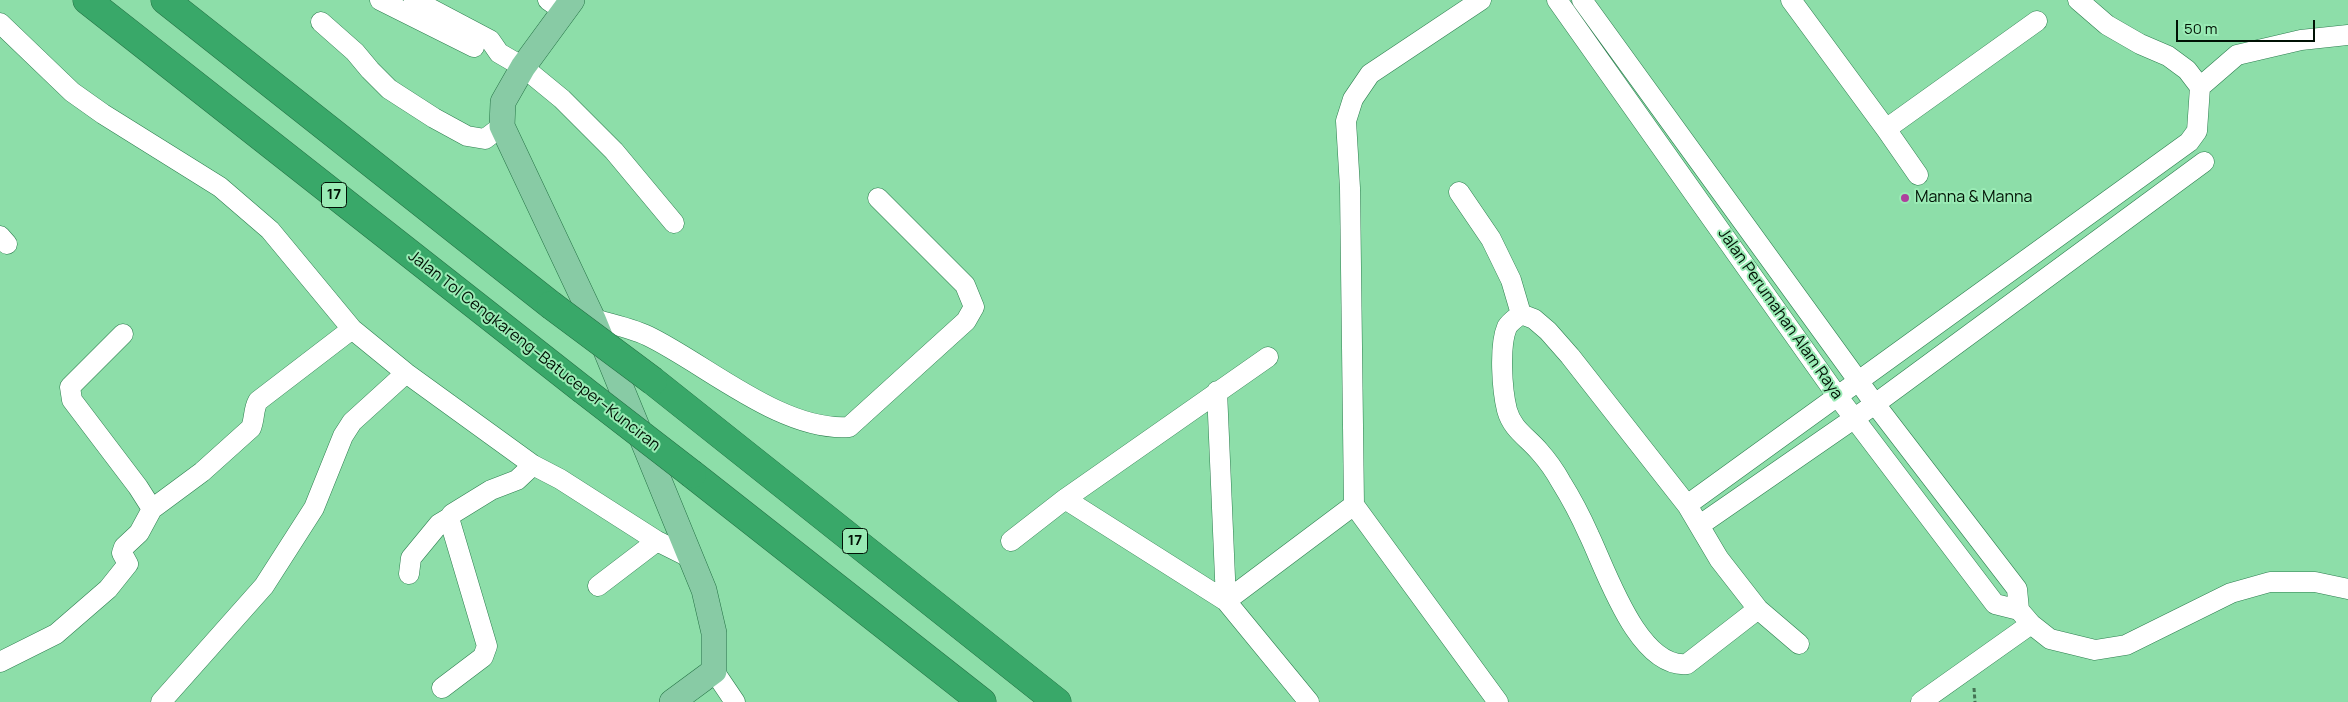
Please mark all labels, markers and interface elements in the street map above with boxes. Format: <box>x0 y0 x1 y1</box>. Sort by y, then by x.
scale bar <box>2178 10 2317 42</box>
text: 50 m <box>2184 18 2218 39</box>
road number: 17 <box>322 182 346 208</box>
place label: Manna & Manna <box>1915 188 2032 208</box>
marker: Manna & Manna <box>1899 192 1911 204</box>
street label: Jalan Perumahan Alam Raya <box>1714 225 1846 403</box>
street label: Jalan Tol Cengkareng–Batuceper–Kunciran <box>404 247 664 455</box>
road number: 17 <box>842 528 868 554</box>

